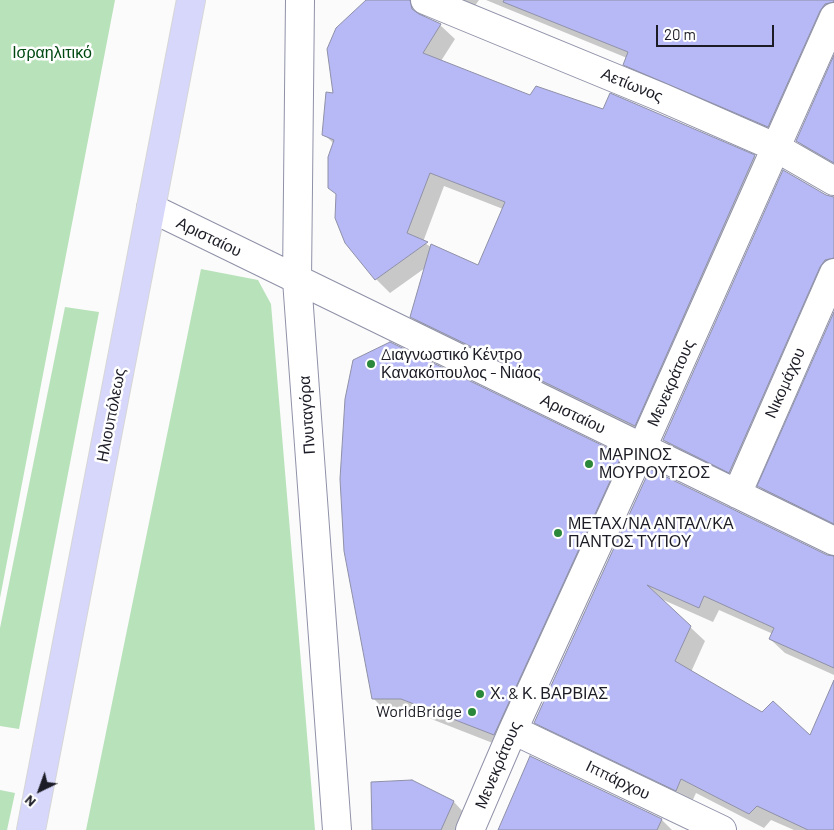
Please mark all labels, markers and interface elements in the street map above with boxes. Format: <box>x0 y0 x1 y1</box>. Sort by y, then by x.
scale bar <box>659 15 776 47</box>
text: 20 m <box>664 25 696 43</box>
park label: Ισραηλιτικό <box>12 43 92 63</box>
street label: Αετίωνος <box>598 64 666 106</box>
street label: Αρισταίου <box>173 213 245 261</box>
street label: Μενεκράτους <box>643 336 699 430</box>
place label: Διαγνωστικό Κέντρο Κανακόπουλος - Νιάος <box>381 345 541 383</box>
street label: Νικομάχου <box>761 345 809 421</box>
marker: Διαγνωστικό Κέντρο Κανακόπουλος - Νιάος <box>365 358 377 370</box>
street label: Ηλιουπόλεως <box>93 367 129 463</box>
street label: Πνυταγόρα <box>295 375 319 455</box>
street label: Αρισταίου <box>537 390 609 438</box>
place label: ΜΑΡΙΝΟΣ ΜΟΥΡΟΥΤΣΟΣ <box>599 445 710 483</box>
marker: ΜΑΡΙΝΟΣ ΜΟΥΡΟΥΤΣΟΣ <box>583 458 595 470</box>
place label: ΜΕΤΑΧ/ΝΑ ΑΝΤΑΛ/ΚΑ ΠΑΝΤΟΣ ΤΥΠΟΥ <box>568 514 734 552</box>
marker: ΜΕΤΑΧ/ΝΑ ΑΝΤΑΛ/ΚΑ ΠΑΝΤΟΣ ΤΥΠΟΥ <box>552 527 564 539</box>
place label: Χ. & Κ. ΒΑΡΒΙΑΣ <box>490 684 608 704</box>
marker: Χ. & Κ. ΒΑΡΒΙΑΣ <box>474 688 486 700</box>
place label: WorldBridge <box>376 702 462 722</box>
marker: WorldBridge <box>466 706 478 718</box>
street label: Μενεκράτους <box>471 718 525 812</box>
street label: Ιππάρχου <box>583 756 653 804</box>
north arrow <box>15 765 65 815</box>
text: N <box>20 792 39 811</box>

